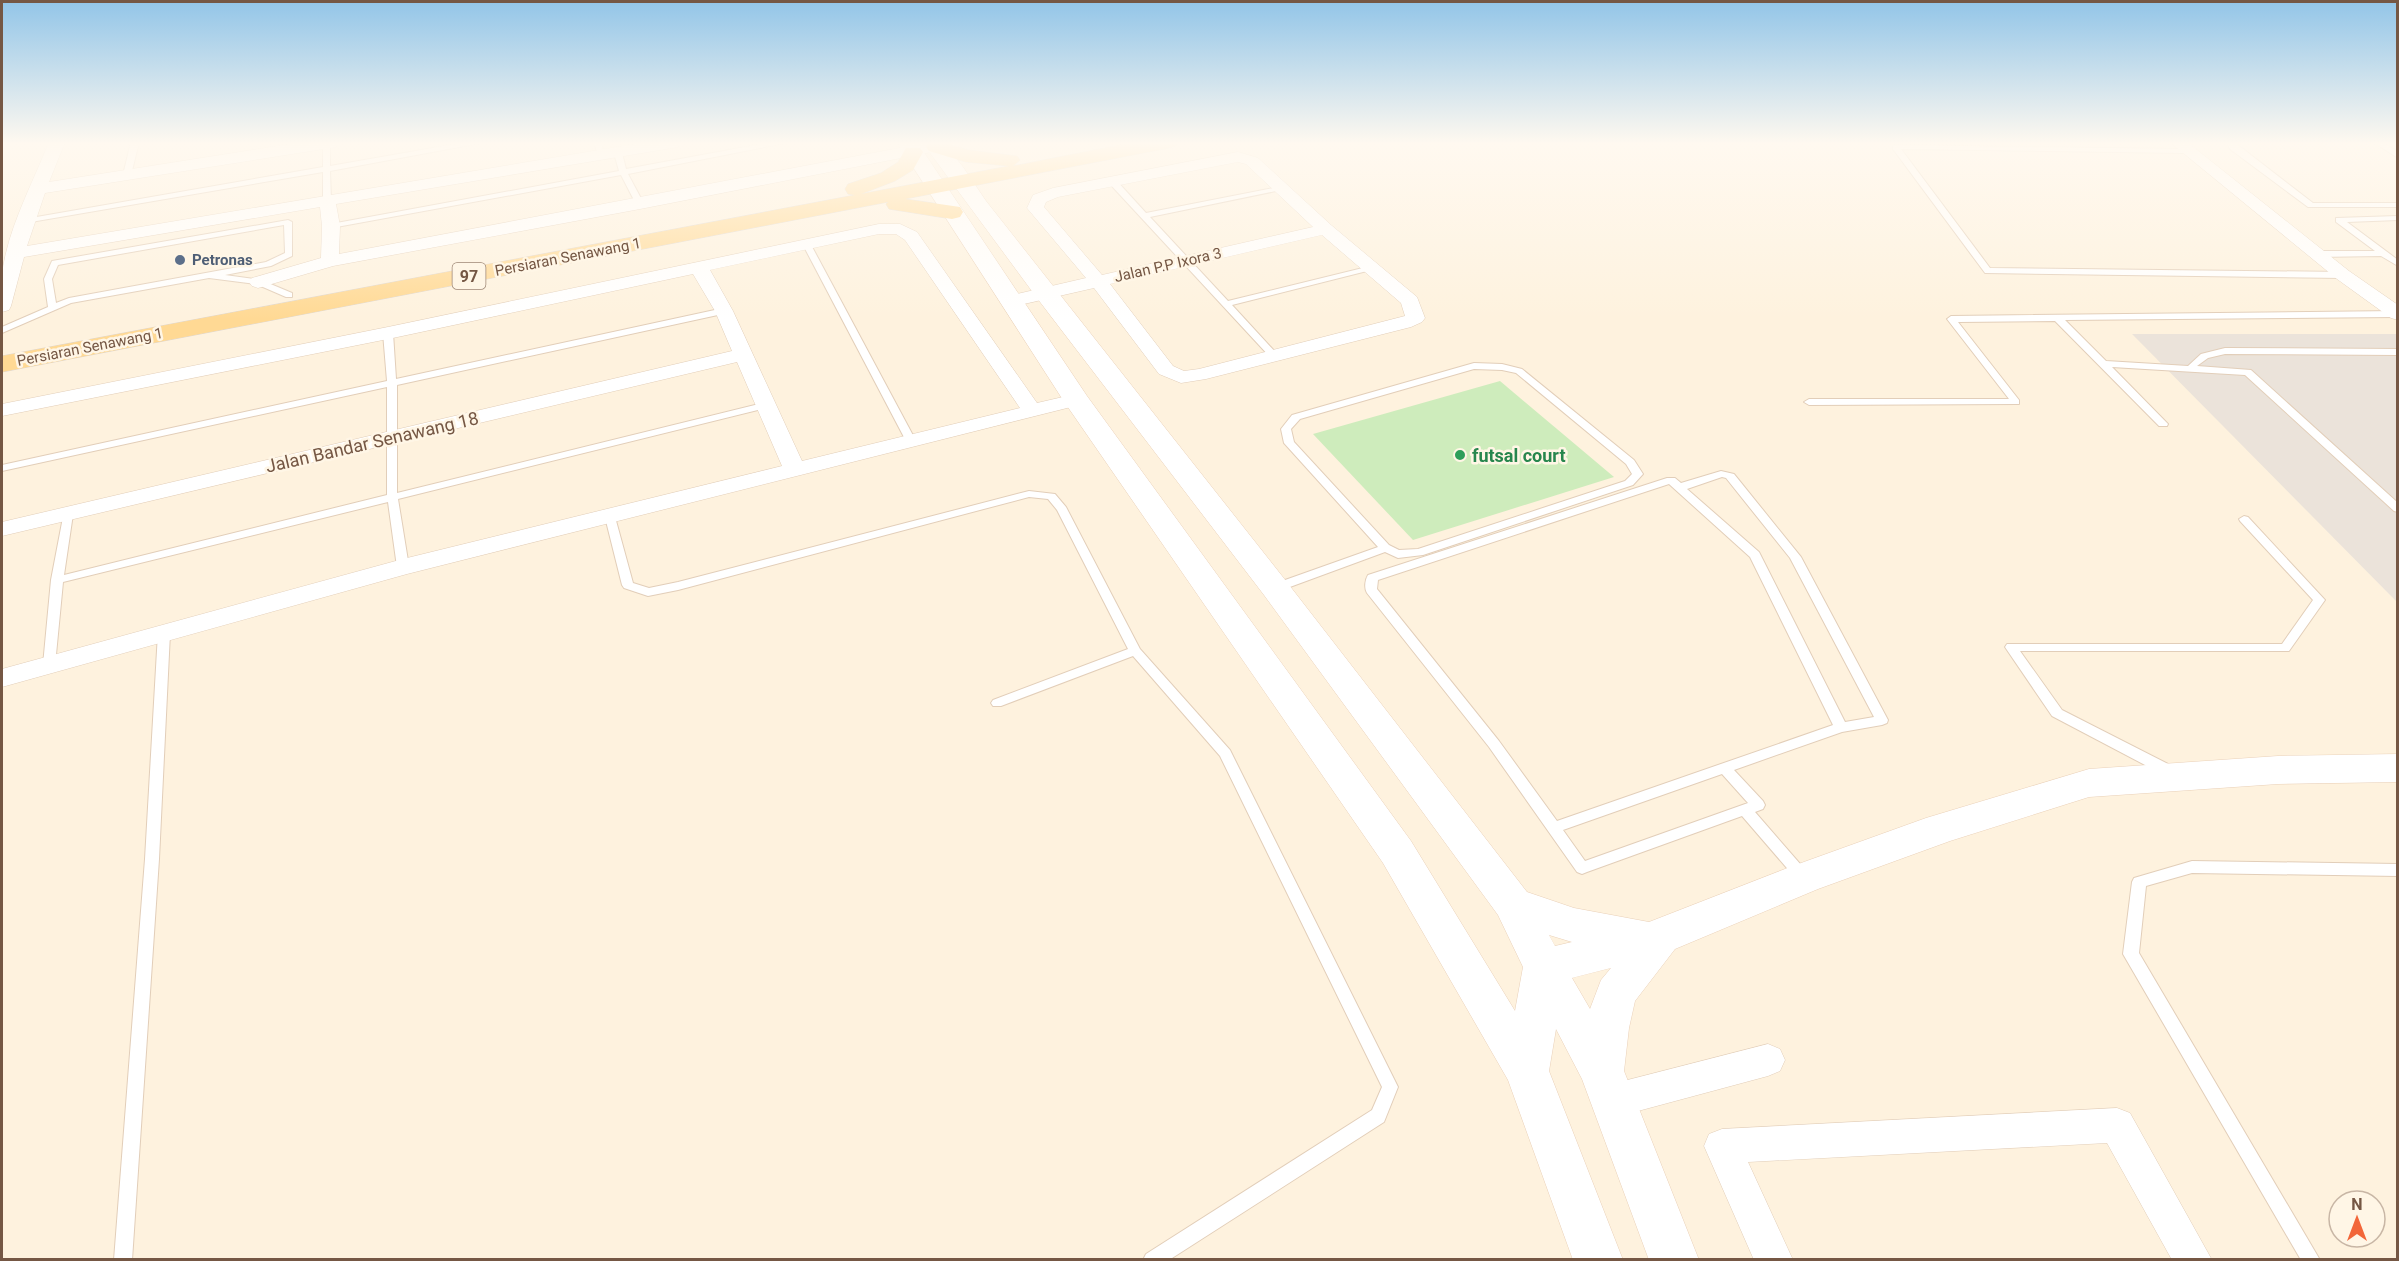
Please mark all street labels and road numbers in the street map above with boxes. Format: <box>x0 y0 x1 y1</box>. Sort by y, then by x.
street label: Persiaran Senawang 1 <box>493 234 643 280</box>
street label: Jalan P.P Ixora 3 <box>1113 244 1223 286</box>
road number: 97 <box>452 263 486 289</box>
street label: Persiaran Senawang 1 <box>15 324 165 370</box>
street label: Jalan Bandar Senawang 18 <box>264 407 480 477</box>

